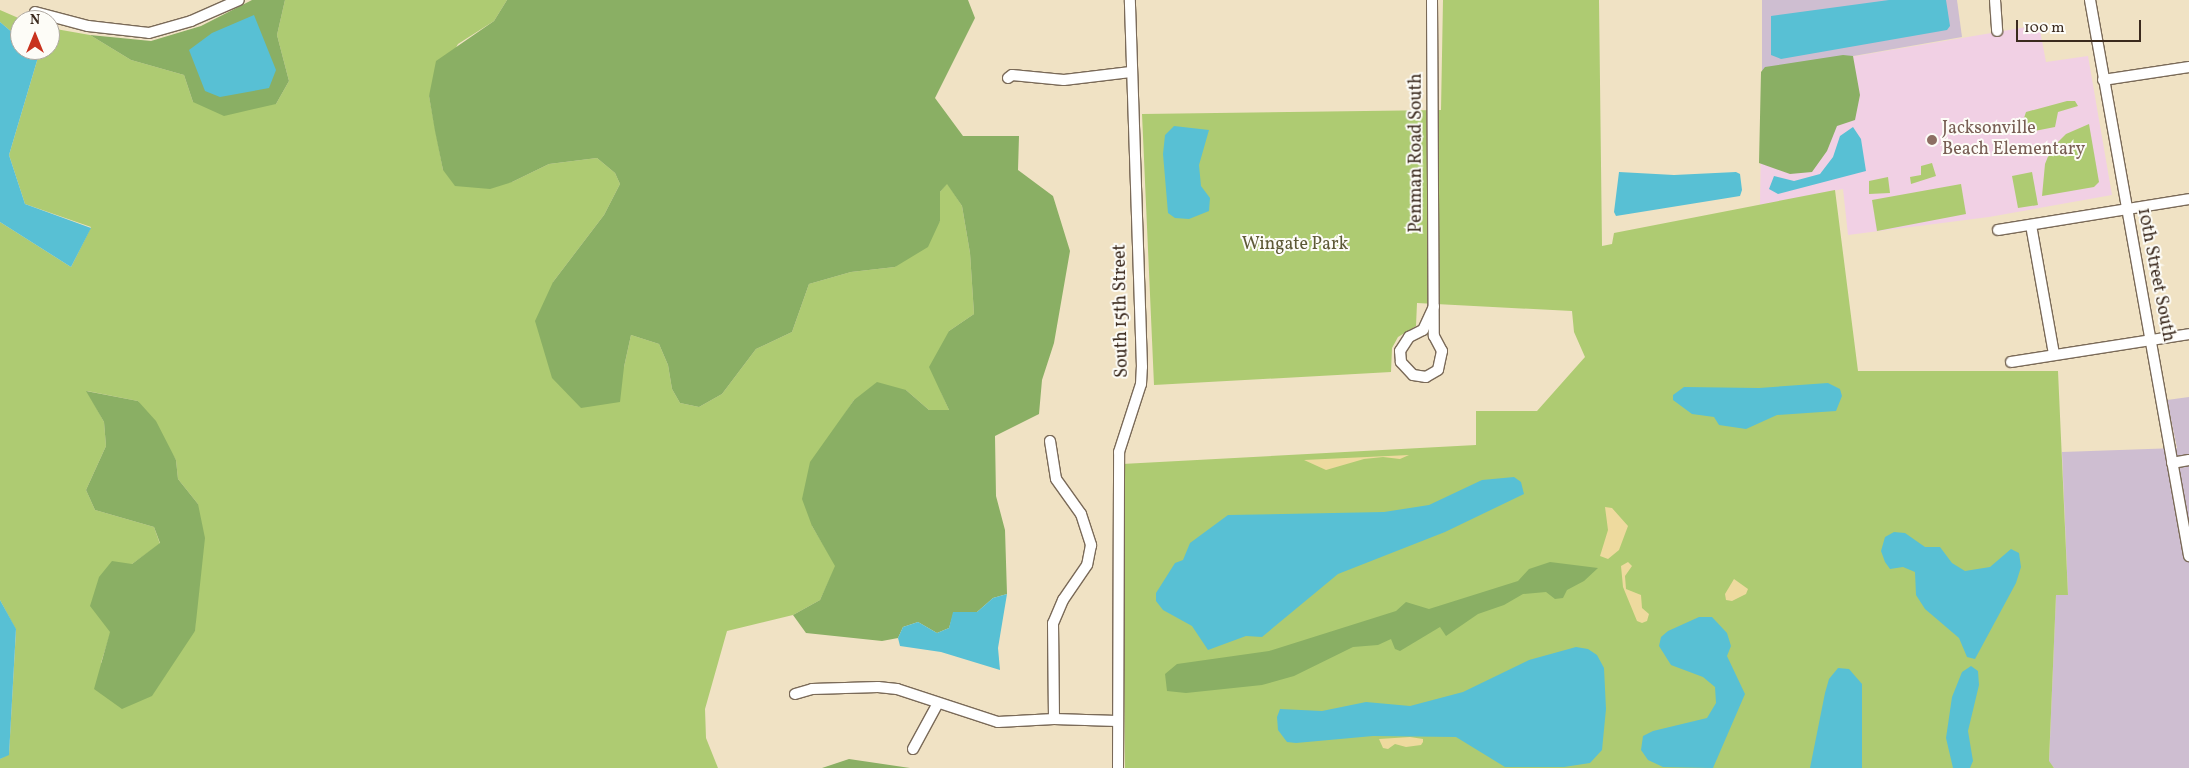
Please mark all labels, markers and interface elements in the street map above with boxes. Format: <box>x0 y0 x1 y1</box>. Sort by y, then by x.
north arrow <box>10 10 60 60</box>
scale bar <box>2019 10 2144 42</box>
text: N <box>30 11 40 30</box>
text: 100 m <box>2024 18 2064 39</box>
street label: Penman Road South <box>1406 73 1428 233</box>
place label: Jacksonville Beach Elementary <box>1942 119 2085 162</box>
marker: Jacksonville Beach Elementary <box>1926 134 1938 146</box>
street label: 10th Street South <box>2131 206 2179 344</box>
park label: Wingate Park <box>1242 234 1348 256</box>
street label: South 15th Street <box>1110 244 1134 378</box>

